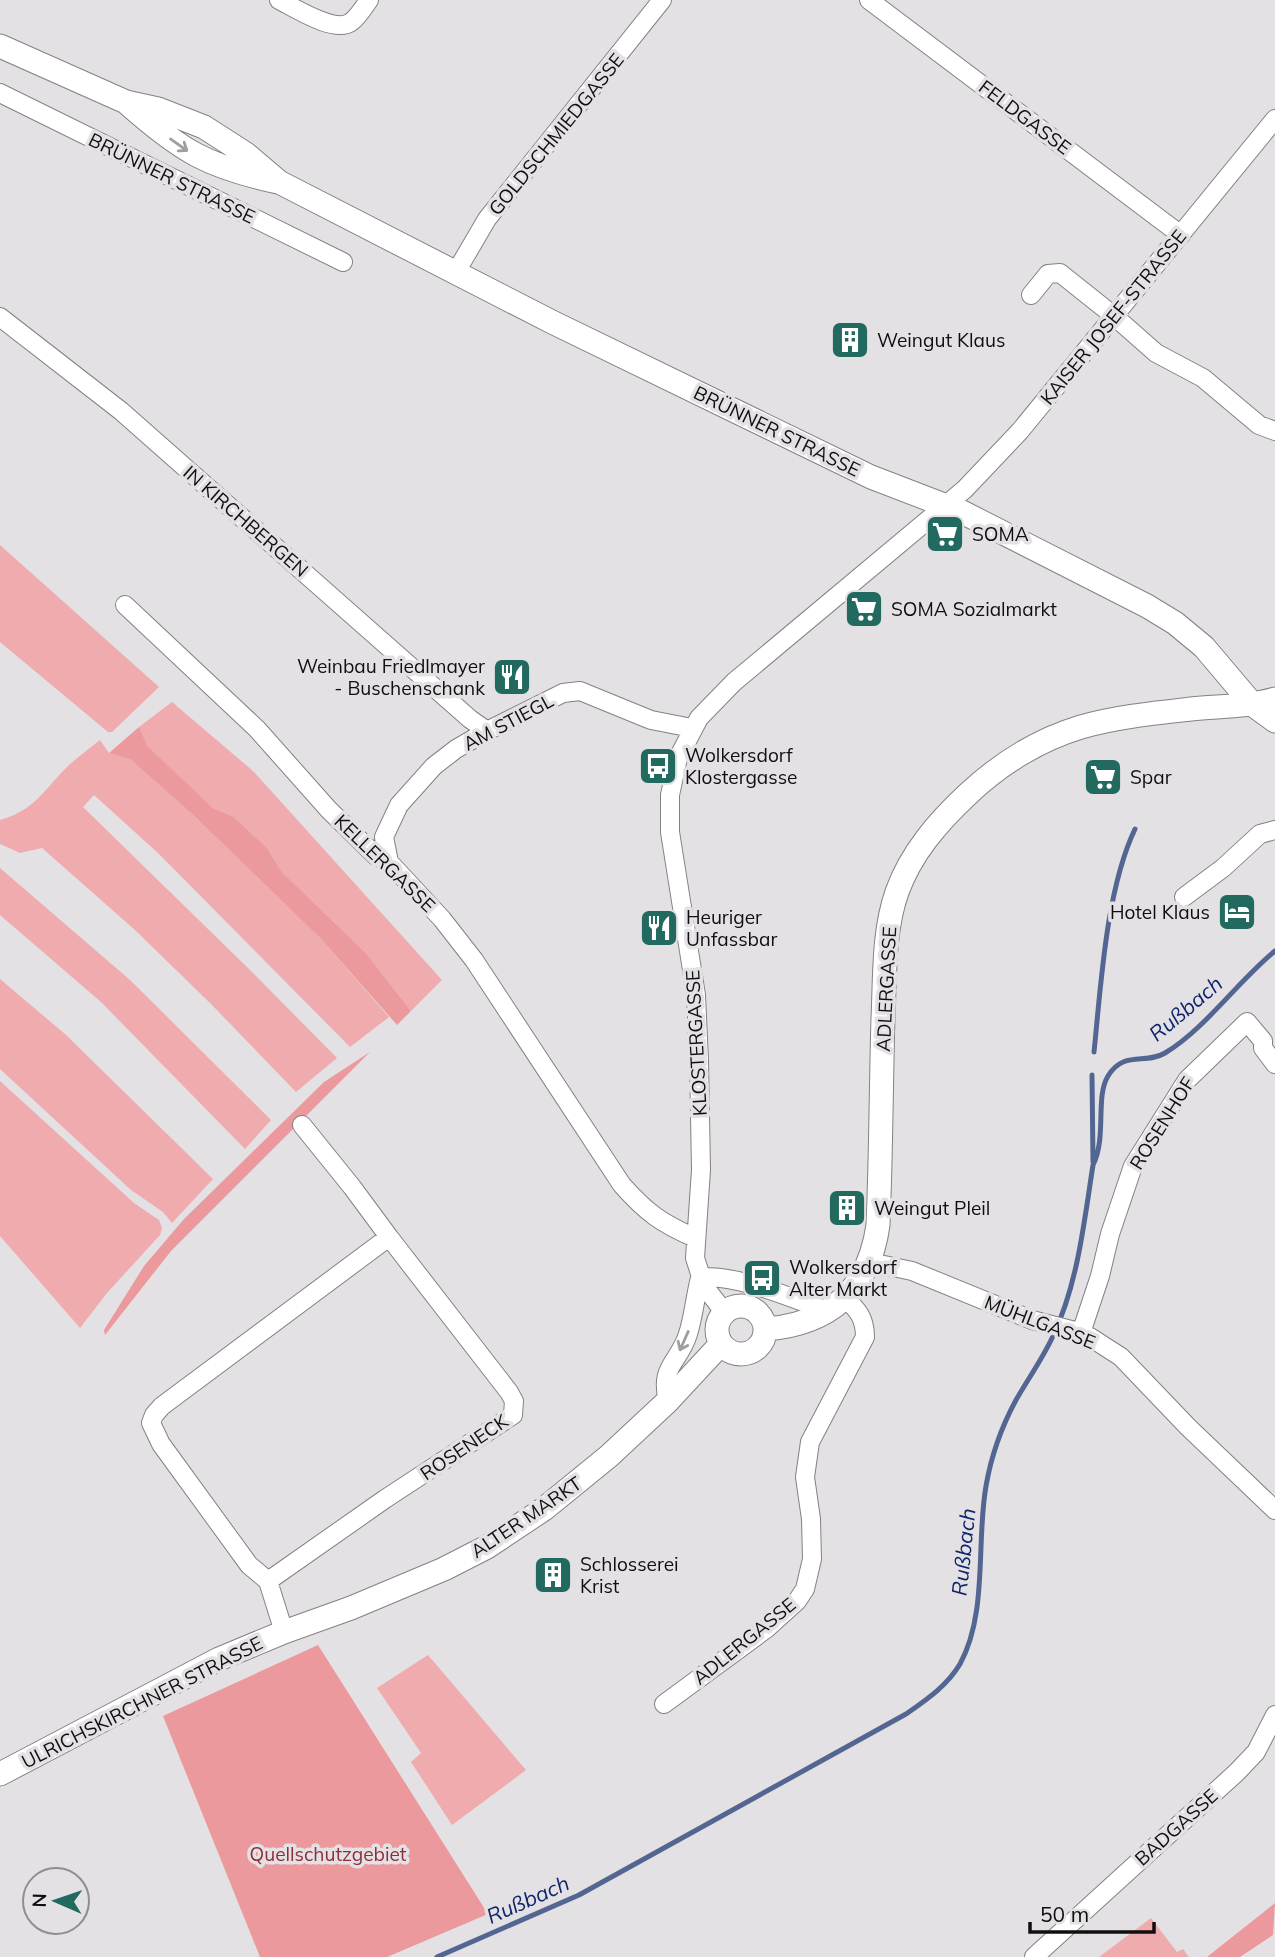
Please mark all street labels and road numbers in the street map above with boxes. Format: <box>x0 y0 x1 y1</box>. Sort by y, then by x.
street label: GOLDSCHMIEDGASSE <box>483 48 629 220</box>
street label: FELDGASSE <box>974 75 1076 159</box>
street label: BRÜNNER STRASSE <box>85 127 259 229</box>
street label: KAISER JOSEF-STRASSE <box>1035 225 1191 409</box>
street label: BRÜNNER STRASSE <box>690 380 864 482</box>
street label: IN KIRCHBERGEN <box>178 460 314 582</box>
street label: AM STIEGL <box>459 688 558 756</box>
street label: KELLERGASSE <box>330 809 440 917</box>
street label: ADLERGASSE <box>871 926 901 1052</box>
street label: KLOSTERGASSE <box>680 969 712 1117</box>
street label: ROSENHOF <box>1124 1072 1200 1174</box>
street label: MÜHLGASSE <box>981 1290 1099 1354</box>
street label: ROSENECK <box>415 1408 513 1485</box>
street label: ALTER MARKT <box>466 1471 587 1563</box>
street label: ADLERGASSE <box>688 1592 800 1690</box>
street label: ULRICHSKIRCHNER STRASSE <box>17 1631 267 1773</box>
street label: BADGASSE <box>1130 1783 1222 1871</box>

